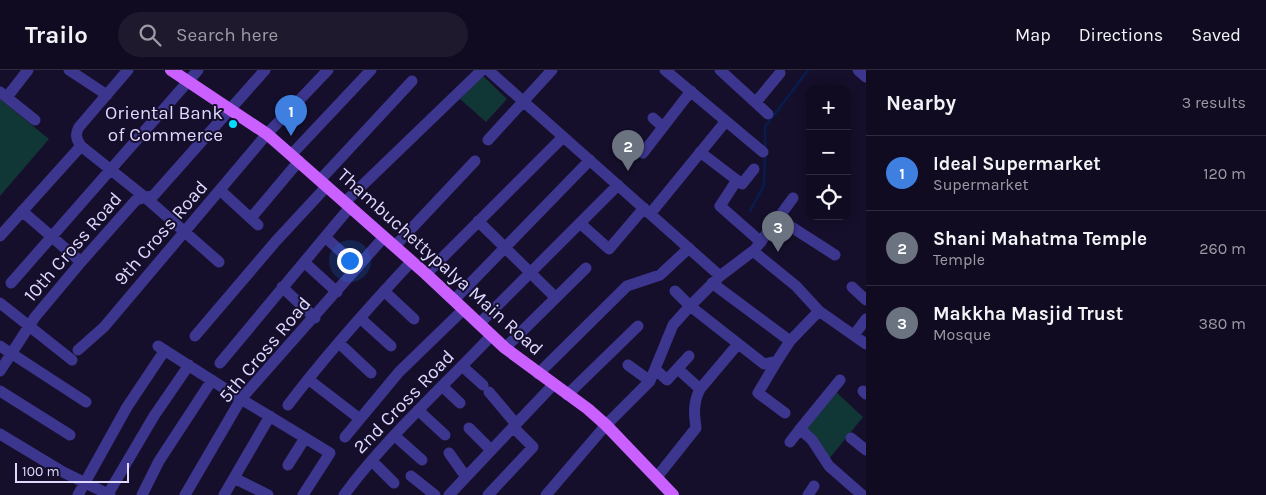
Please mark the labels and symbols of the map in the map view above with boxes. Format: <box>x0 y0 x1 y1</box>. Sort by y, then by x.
pin: 1 <box>275 95 307 136</box>
place label: Oriental Bank of Commerce <box>105 102 223 146</box>
marker: Oriental Bank of Commerce <box>227 118 239 130</box>
pin: 2 <box>612 130 644 171</box>
street label: Thambuchettypalya Main Road <box>333 164 547 360</box>
street label: 9th Cross Road <box>110 176 212 290</box>
street label: 10th Cross Road <box>19 188 127 306</box>
pin: 3 <box>762 211 794 252</box>
your location <box>337 248 363 274</box>
street label: 5th Cross Road <box>214 293 316 407</box>
street label: 2nd Cross Road <box>349 346 459 458</box>
scale bar <box>15 460 129 483</box>

